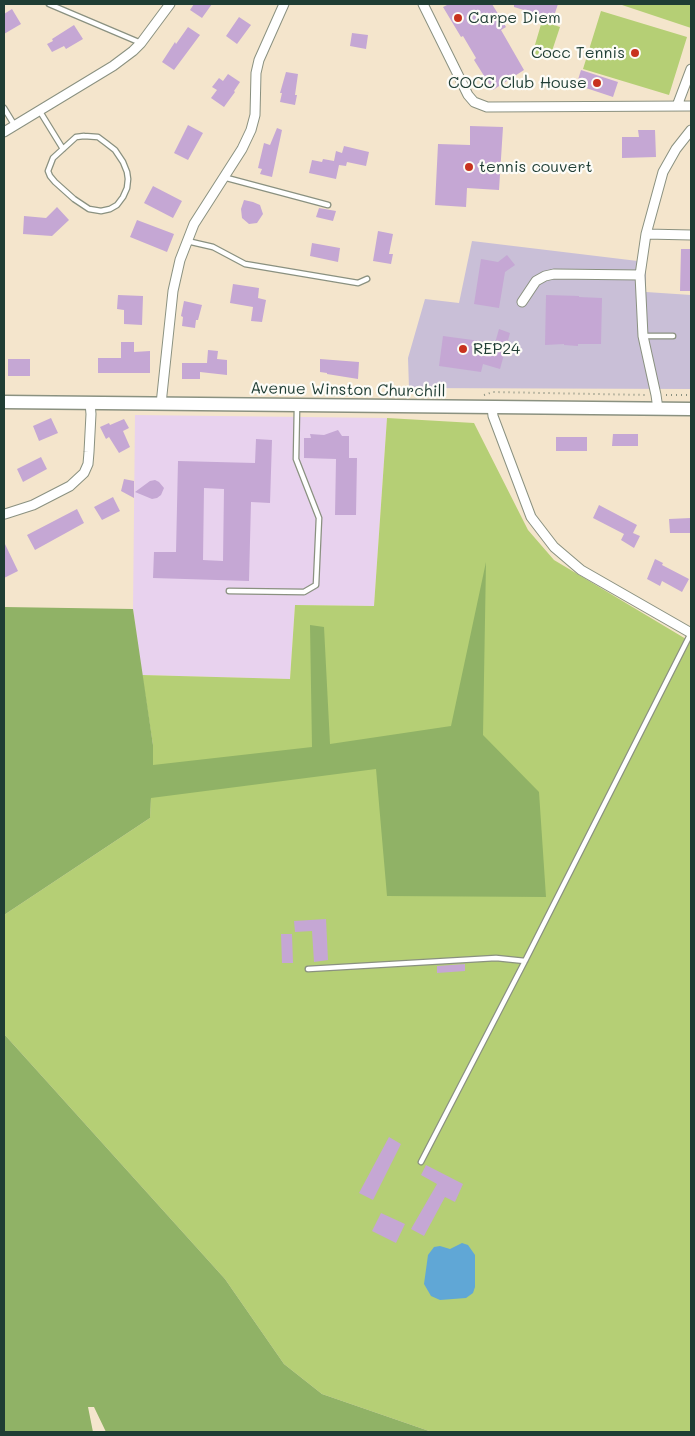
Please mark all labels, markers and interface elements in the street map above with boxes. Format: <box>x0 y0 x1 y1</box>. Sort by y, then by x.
place label: Carpe Diem <box>468 8 561 28</box>
marker: Carpe Diem <box>452 12 464 24</box>
place label: Cocc Tennis <box>531 43 625 63</box>
marker: Cocc Tennis <box>629 47 641 59</box>
place label: COCC Club House <box>448 73 587 93</box>
marker: COCC Club House <box>591 77 603 89</box>
place label: tennis couvert <box>479 157 593 177</box>
marker: tennis couvert <box>463 161 475 173</box>
place label: REP24 <box>473 339 521 359</box>
marker: REP24 <box>457 343 469 355</box>
street label: Avenue Winston Churchill <box>250 379 446 401</box>

